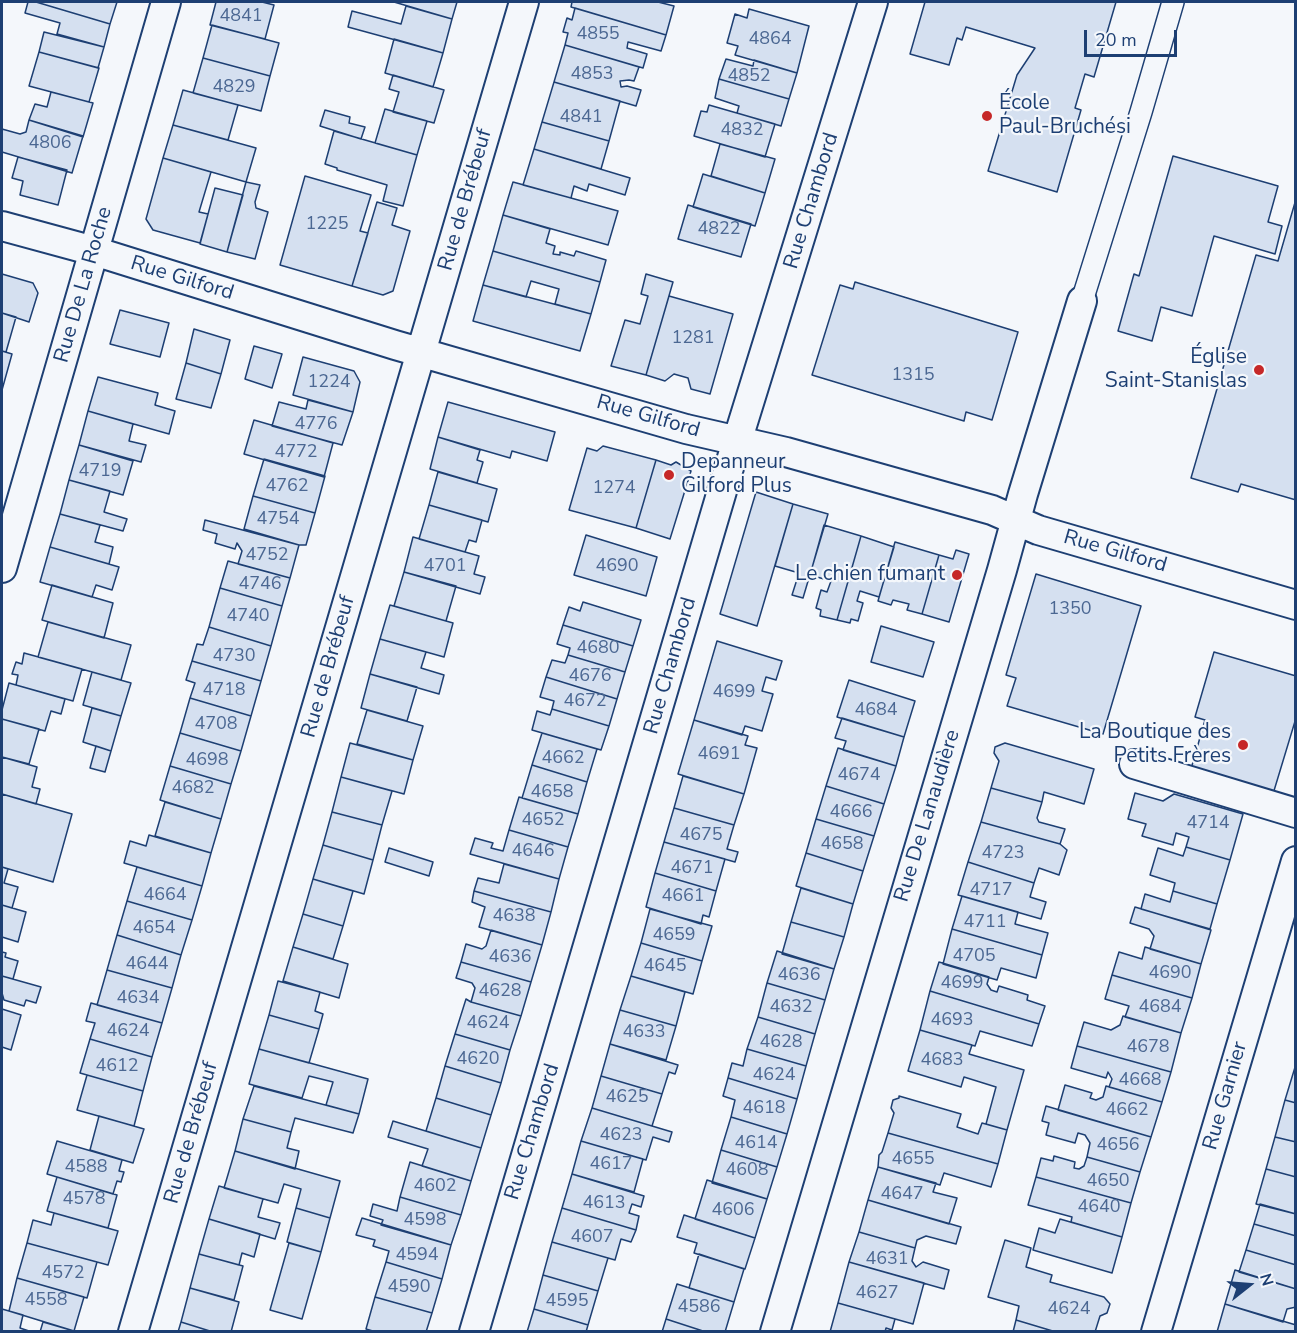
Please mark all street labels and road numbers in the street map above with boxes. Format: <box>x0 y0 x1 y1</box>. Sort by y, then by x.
street label: Rue de Brébeuf <box>434 126 498 274</box>
street label: Rue Chambord <box>779 130 845 272</box>
street label: Rue De La Roche <box>50 204 118 366</box>
street label: Rue Gilford <box>127 251 237 307</box>
street label: Rue Gilford <box>593 390 703 444</box>
street label: Rue Gilford <box>1060 525 1170 579</box>
street label: Rue de Brébeuf <box>297 593 361 741</box>
street label: Rue Chambord <box>639 595 703 737</box>
street label: Rue De Lanaudière <box>890 727 966 905</box>
street label: Rue Garnier <box>1198 1039 1254 1153</box>
street label: Rue de Brébeuf <box>160 1059 224 1207</box>
street label: Rue Chambord <box>500 1061 566 1203</box>

